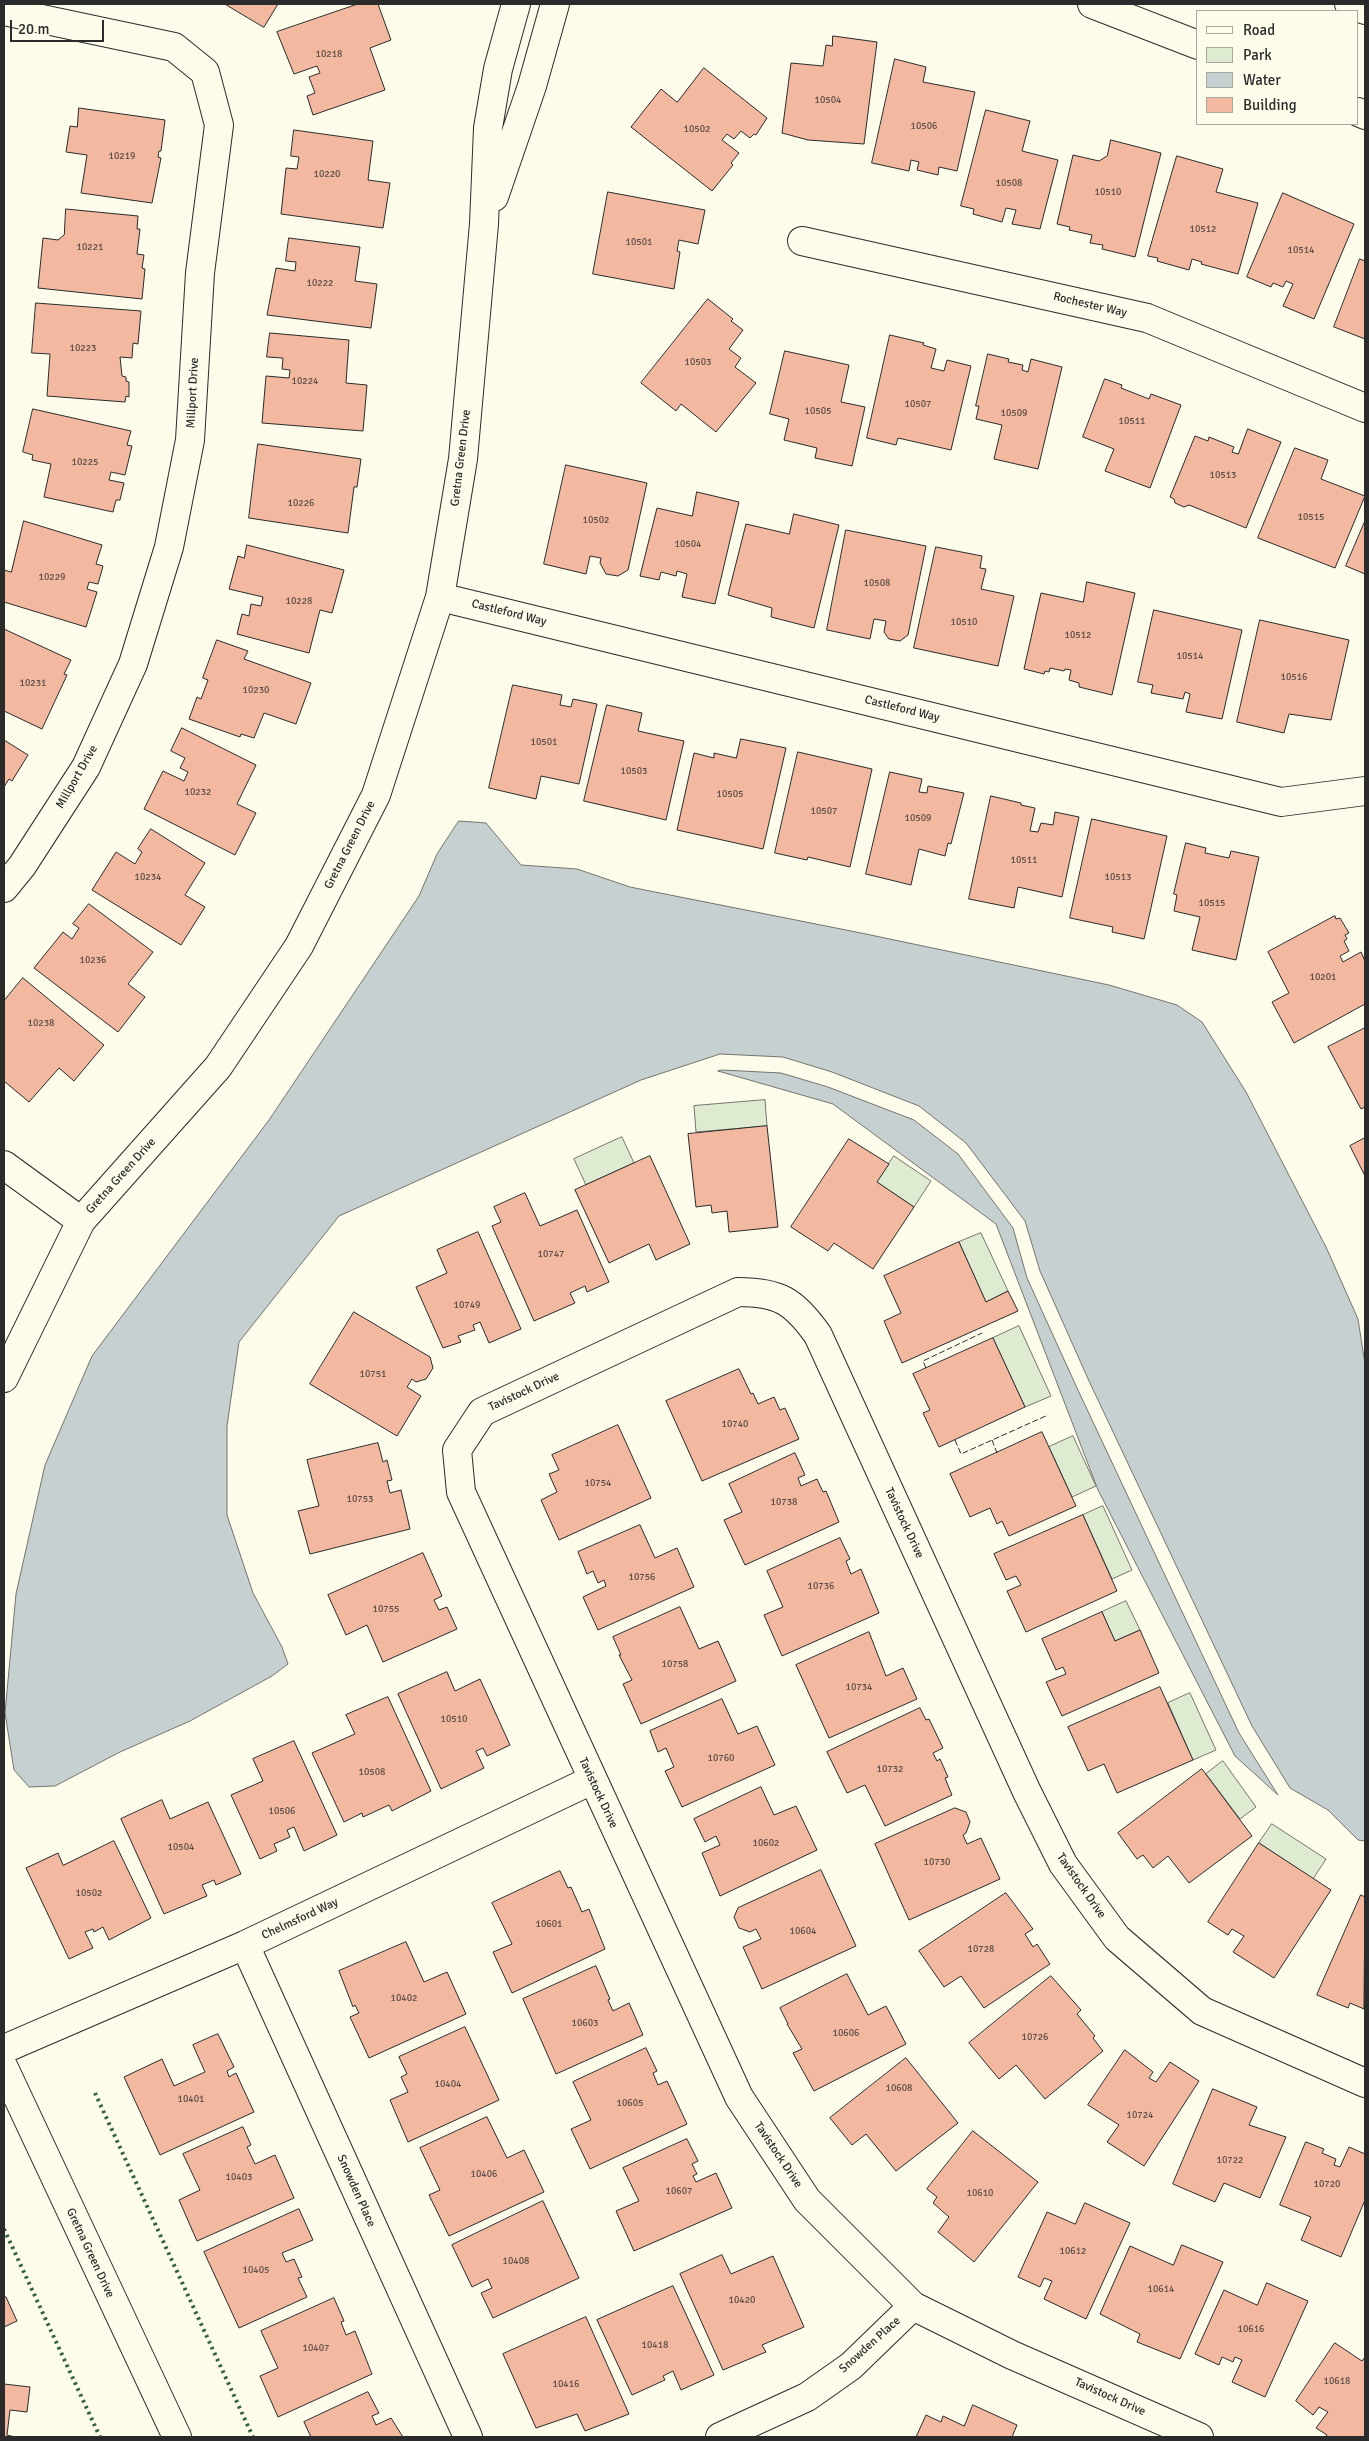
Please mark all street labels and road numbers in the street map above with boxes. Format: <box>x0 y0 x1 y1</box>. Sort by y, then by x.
street label: Rochester Way <box>1052 290 1128 320</box>
street label: Millport Drive <box>184 357 202 429</box>
street label: Gretna Green Drive <box>448 409 474 507</box>
street label: Castleford Way <box>470 597 548 629</box>
street label: Castleford Way <box>863 693 941 725</box>
street label: Millport Drive <box>53 743 101 811</box>
street label: Gretna Green Drive <box>321 798 379 892</box>
street label: Gretna Green Drive <box>83 1135 159 1217</box>
street label: Tavistock Drive <box>486 1369 562 1415</box>
street label: Tavistock Drive <box>881 1485 927 1561</box>
street label: Tavistock Drive <box>575 1755 621 1831</box>
street label: Tavistock Drive <box>1053 1851 1109 1921</box>
street label: Chelmsford Way <box>259 1895 341 1943</box>
street label: Tavistock Drive <box>751 2119 805 2191</box>
street label: Snowden Place <box>334 2153 378 2229</box>
street label: Gretna Green Drive <box>63 2206 117 2300</box>
street label: Snowden Place <box>836 2314 904 2376</box>
street label: Tavistock Drive <box>1072 2375 1148 2419</box>

